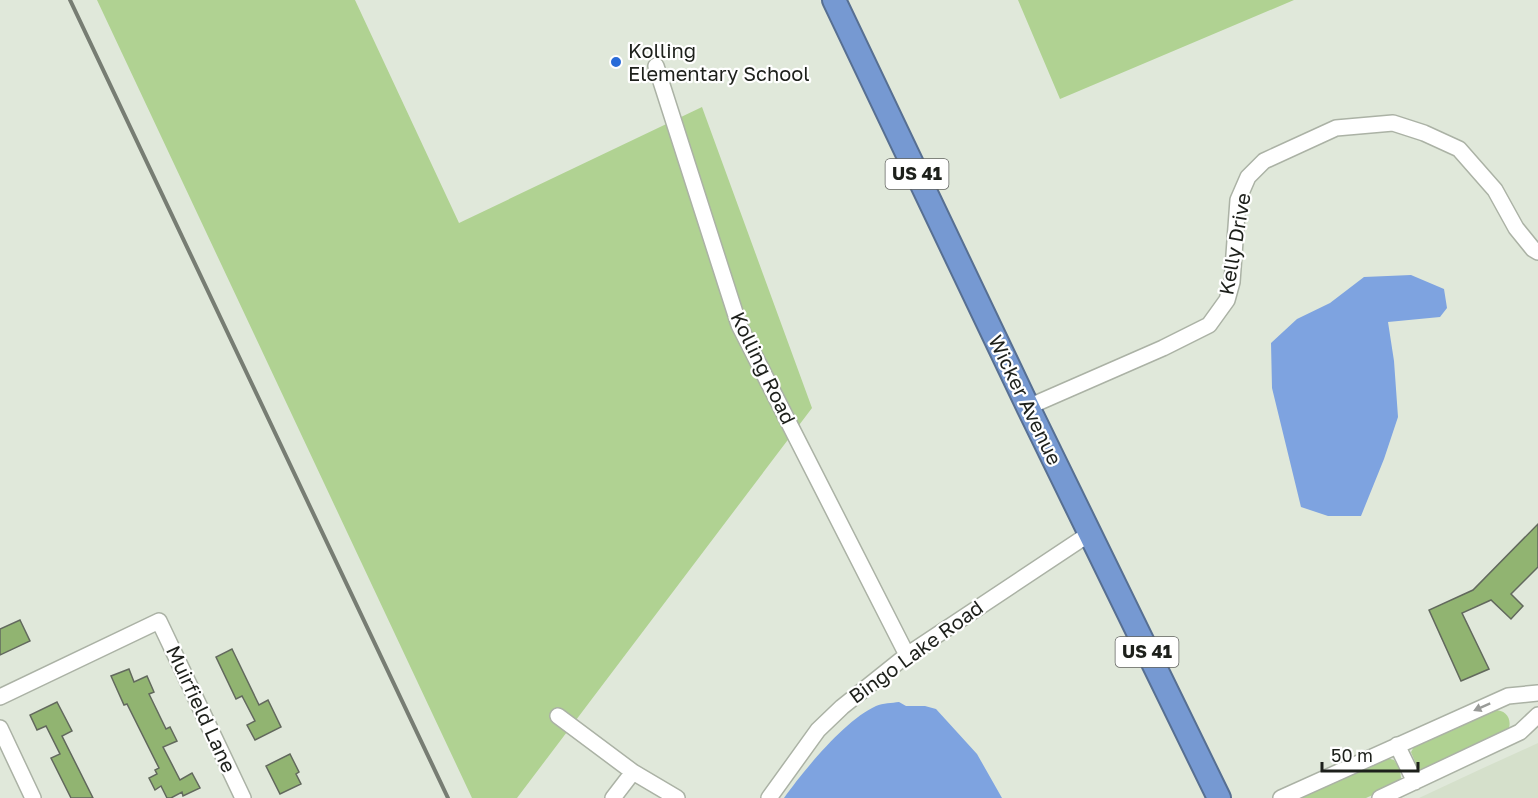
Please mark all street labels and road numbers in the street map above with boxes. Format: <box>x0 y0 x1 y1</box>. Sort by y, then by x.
road number: US 41 <box>886 159 948 189</box>
street label: Kelly Drive <box>1213 191 1255 297</box>
street label: Kolling Road <box>726 307 801 428</box>
street label: Wicker Avenue <box>984 331 1068 468</box>
street label: Bingo Lake Road <box>844 595 987 708</box>
road number: US 41 <box>1116 637 1178 667</box>
street label: Muirfield Lane <box>162 641 242 776</box>

